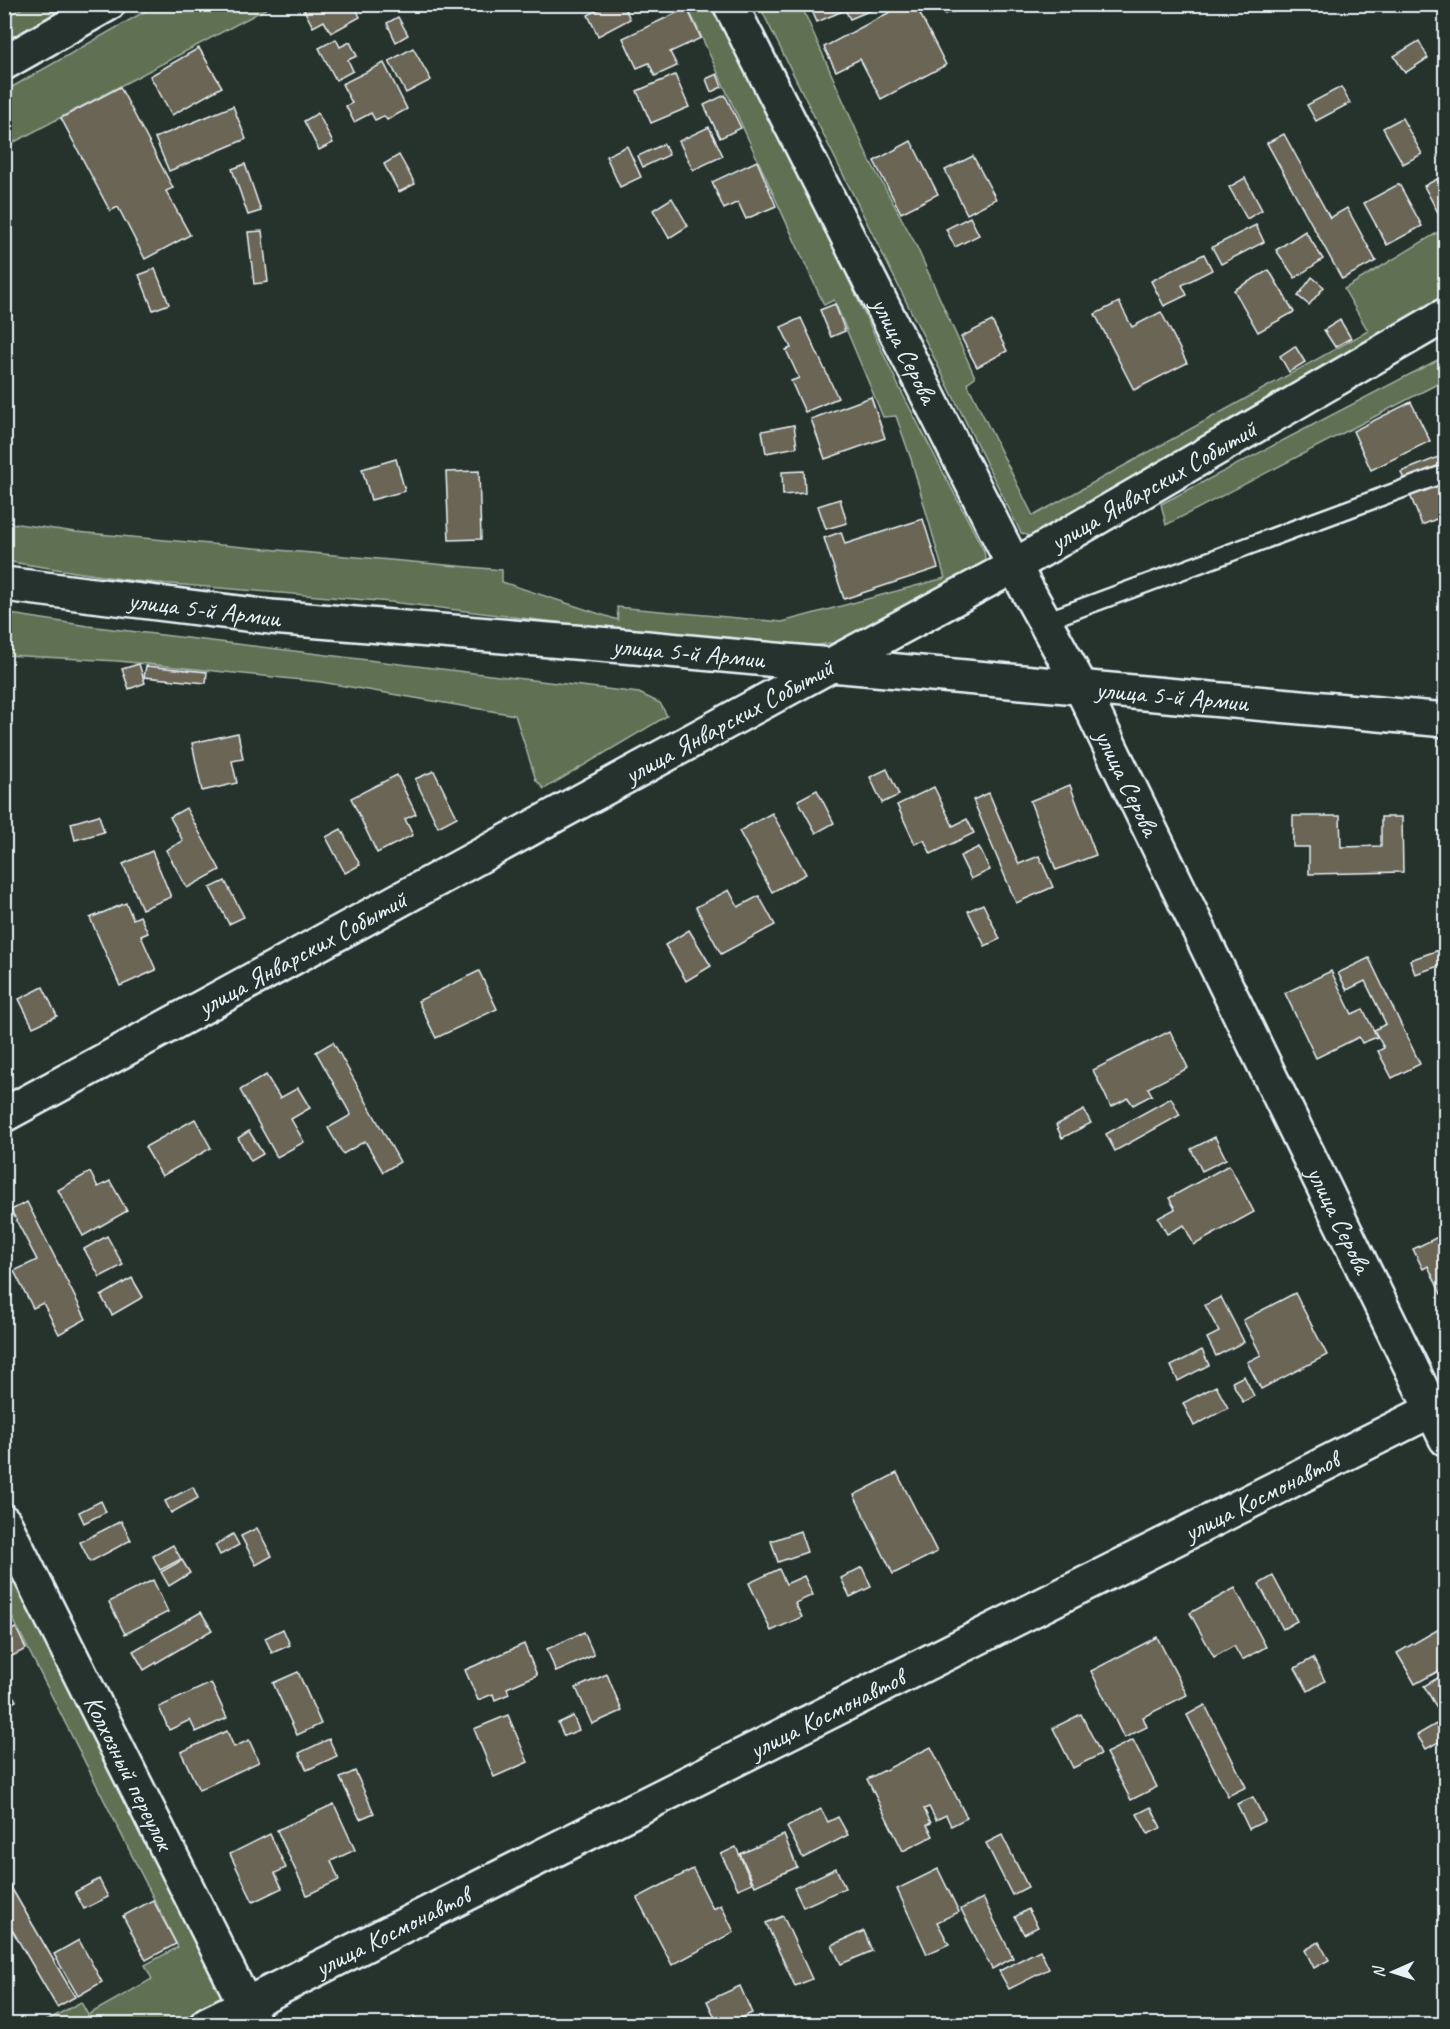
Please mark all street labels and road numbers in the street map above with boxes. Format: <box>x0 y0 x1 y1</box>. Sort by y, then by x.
street label: улица Серова <box>863 290 946 411</box>
street label: улица Январских Событий <box>1042 412 1264 559</box>
street label: улица 5-й Армии <box>125 583 283 635</box>
street label: улица 5-й Армии <box>609 629 768 676</box>
street label: улица Январских Событий <box>617 650 841 792</box>
street label: улица 5-й Армии <box>1093 673 1251 719</box>
street label: улица Серова <box>1086 722 1168 844</box>
street label: улица Январских Событий <box>190 882 414 1025</box>
street label: улица Серова <box>1298 1159 1380 1281</box>
street label: улица Космонавтов <box>1176 1442 1348 1550</box>
street label: улица Космонавтов <box>742 1659 914 1767</box>
street label: Колхозный переулок <box>76 1690 182 1858</box>
street label: улица Космонавтов <box>308 1877 479 1985</box>

